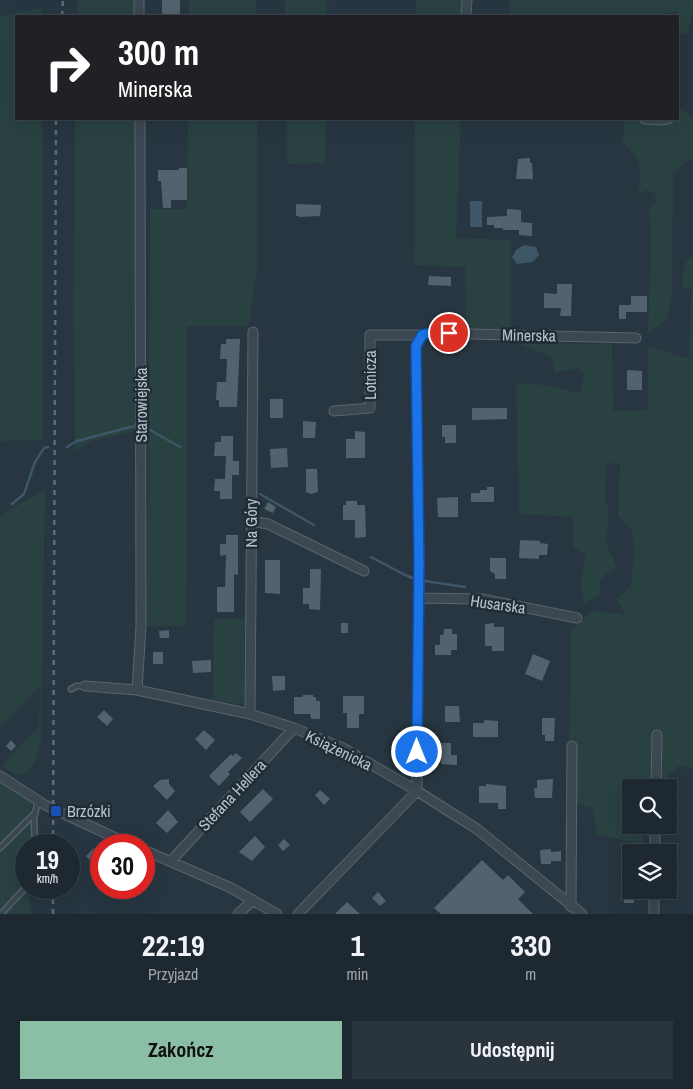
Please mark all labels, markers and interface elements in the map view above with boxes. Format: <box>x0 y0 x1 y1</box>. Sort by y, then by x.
text: 300 m <box>118 29 199 76</box>
icon: right <box>35 35 100 100</box>
text: Minerska <box>118 74 192 104</box>
pin <box>428 312 470 354</box>
icon: arrive <box>435 319 463 347</box>
street label: Minerska <box>502 324 557 346</box>
street label: Lotnicza <box>359 350 381 400</box>
street label: Starowiejska <box>130 367 152 443</box>
street label: Na Góry <box>240 498 262 547</box>
street label: Husarska <box>469 589 528 619</box>
street label: Książenicka <box>302 724 377 776</box>
position arrow <box>390 725 442 777</box>
street label: Stefana Hellera <box>193 754 271 836</box>
map controls <box>622 779 677 899</box>
button: search <box>622 779 677 834</box>
place label: Brzózki <box>67 800 111 822</box>
marker: Brzózki <box>49 804 63 818</box>
speed limit sign: 30 <box>90 834 155 899</box>
text: 19 <box>36 843 59 877</box>
button: layers <box>622 844 677 899</box>
text: km/h <box>37 871 58 887</box>
text: 22:19 <box>142 925 205 965</box>
text: 1 <box>351 925 364 965</box>
text: 330 <box>510 925 551 965</box>
text: Przyjazd <box>148 963 198 985</box>
text: min <box>346 963 368 985</box>
text: m <box>525 963 536 985</box>
button: Zakończ <box>20 1021 342 1079</box>
button: Udostępnij <box>352 1021 673 1079</box>

